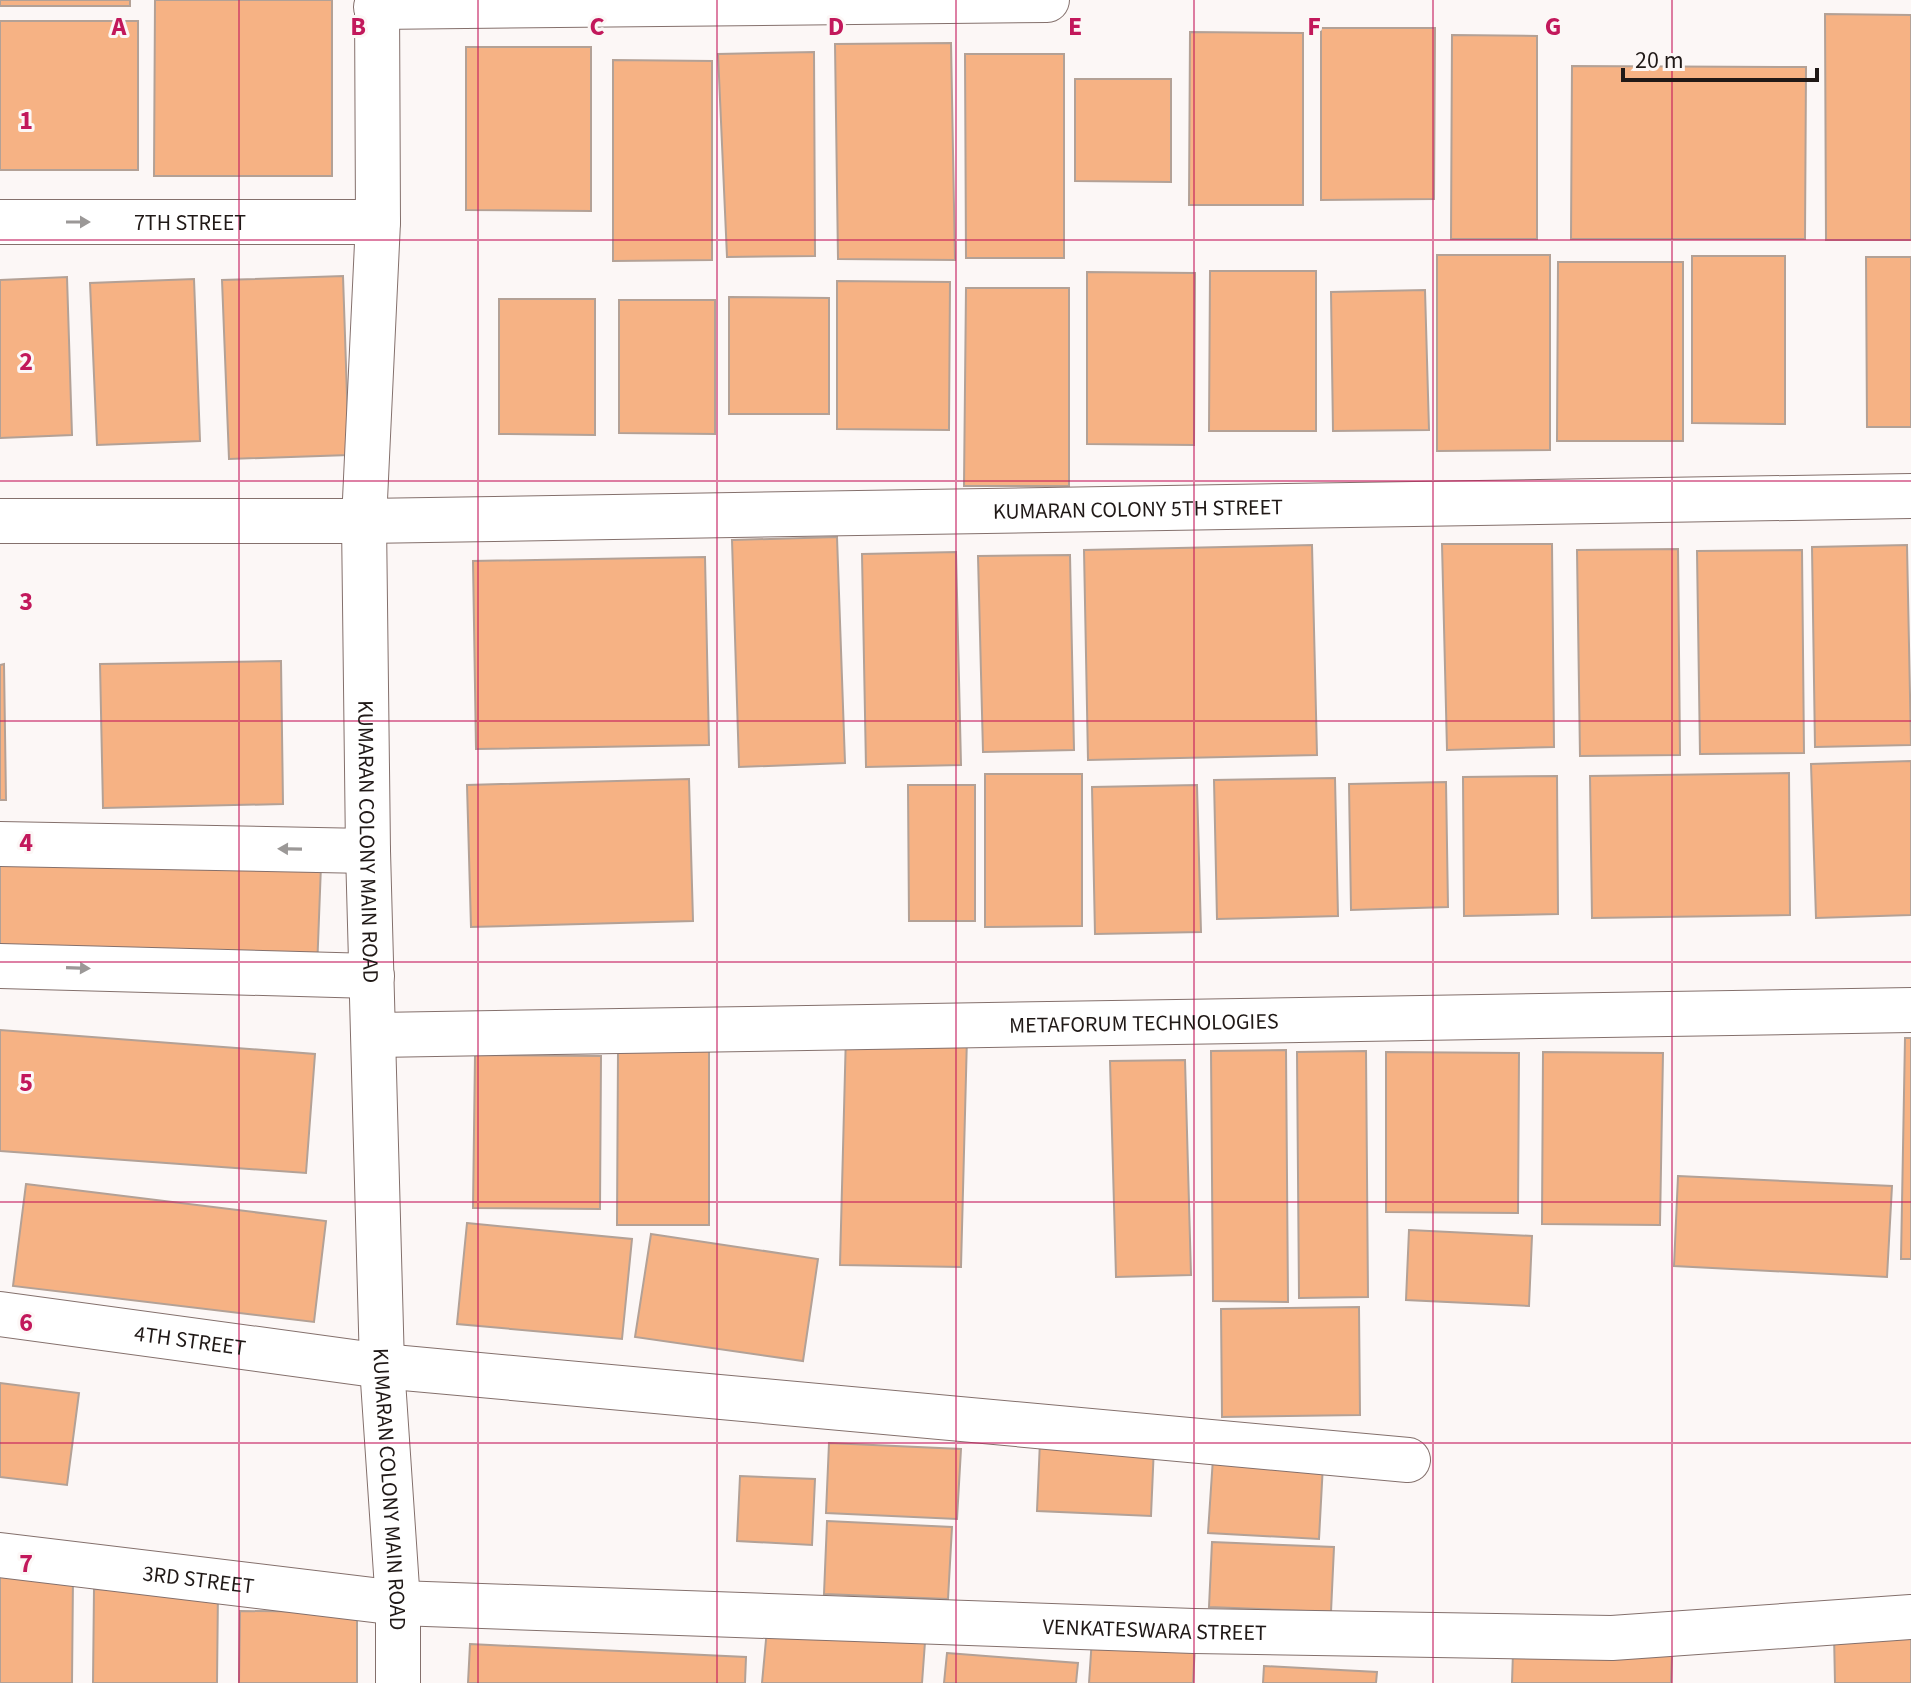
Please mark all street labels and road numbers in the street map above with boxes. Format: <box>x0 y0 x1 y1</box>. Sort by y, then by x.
street label: 7TH STREET <box>134 207 246 239</box>
street label: KUMARAN COLONY 5TH STREET <box>993 491 1283 528</box>
street label: KUMARAN COLONY MAIN ROAD <box>349 700 387 983</box>
street label: METAFORUM TECHNOLOGIES <box>1009 1005 1279 1042</box>
street label: 4TH STREET <box>132 1317 248 1364</box>
street label: KUMARAN COLONY MAIN ROAD <box>365 1348 413 1630</box>
street label: 3RD STREET <box>141 1557 256 1603</box>
street label: VENKATESWARA STREET <box>1042 1611 1267 1649</box>

